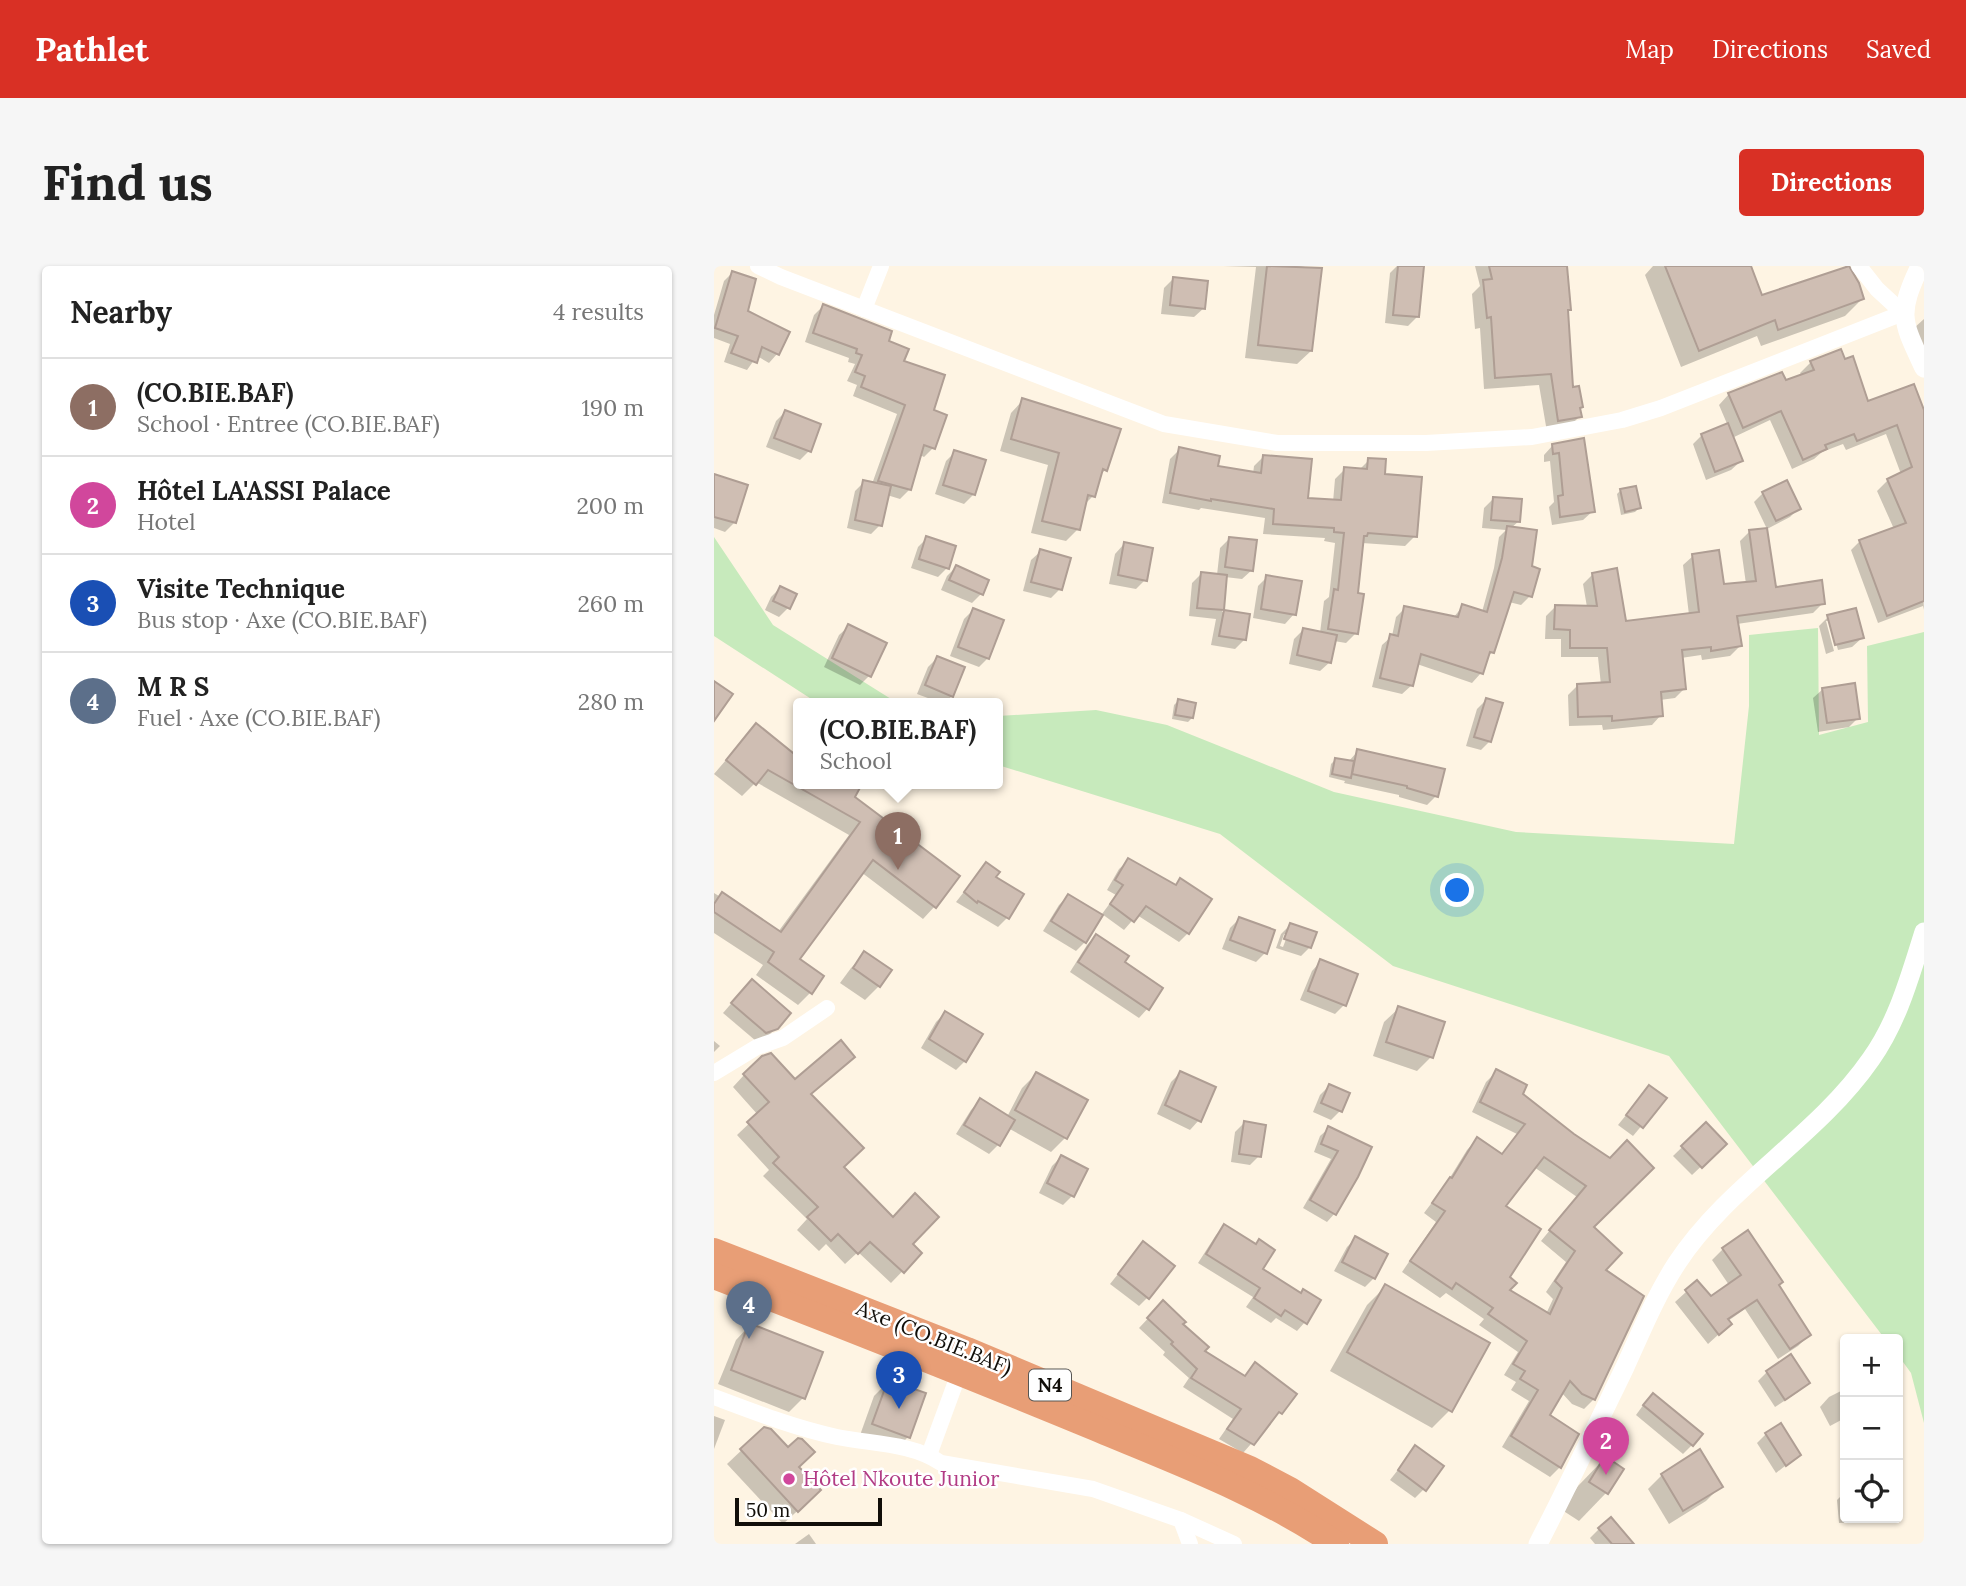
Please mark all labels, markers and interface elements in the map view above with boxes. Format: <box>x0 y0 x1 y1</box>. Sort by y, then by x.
text: Pathlet <box>35 28 149 70</box>
text: Map <box>1625 34 1674 65</box>
text: Directions <box>1712 34 1828 65</box>
text: Saved <box>1866 34 1931 65</box>
button: Directions <box>1739 149 1924 216</box>
text: Find us <box>42 151 213 213</box>
text: Nearby <box>70 293 172 331</box>
text: 4 results <box>553 297 644 326</box>
text: (CO.BIE.BAF) <box>137 376 293 409</box>
text: 1 <box>88 393 98 422</box>
text: 190 m <box>581 393 644 422</box>
text: School · Entree (CO.BIE.BAF) <box>137 409 440 438</box>
text: Hôtel LA'ASSI Palace <box>137 474 391 507</box>
text: 2 <box>87 491 99 520</box>
text: 200 m <box>576 491 644 520</box>
text: Hotel <box>137 507 196 536</box>
text: Visite Technique <box>137 572 345 605</box>
text: 3 <box>87 589 99 618</box>
text: 260 m <box>577 589 644 618</box>
text: Bus stop · Axe (CO.BIE.BAF) <box>137 605 427 634</box>
text: M R S <box>137 670 209 703</box>
text: 4 <box>87 687 99 716</box>
text: 280 m <box>578 687 644 716</box>
popup <box>793 698 1003 789</box>
text: Fuel · Axe (CO.BIE.BAF) <box>137 703 380 732</box>
text: (CO.BIE.BAF) <box>820 713 976 746</box>
text: School <box>820 746 892 775</box>
pin: 1 <box>875 812 921 870</box>
your location <box>1440 873 1474 907</box>
pin: 4 <box>726 1281 772 1339</box>
street label: Axe (CO.BIE.BAF) <box>852 1294 1016 1381</box>
map controls <box>1840 1334 1903 1523</box>
button: + <box>1840 1334 1903 1397</box>
pin: 3 <box>876 1351 922 1409</box>
road number: N4 <box>1029 1370 1071 1400</box>
button: − <box>1840 1397 1903 1460</box>
pin: 2 <box>1583 1417 1629 1475</box>
button: locate <box>1840 1460 1903 1523</box>
place label: Hôtel Nkoute Junior <box>803 1465 999 1492</box>
marker: Hôtel Nkoute Junior <box>781 1471 797 1487</box>
scale bar <box>735 1495 882 1527</box>
text: 50 m <box>746 1498 790 1522</box>

